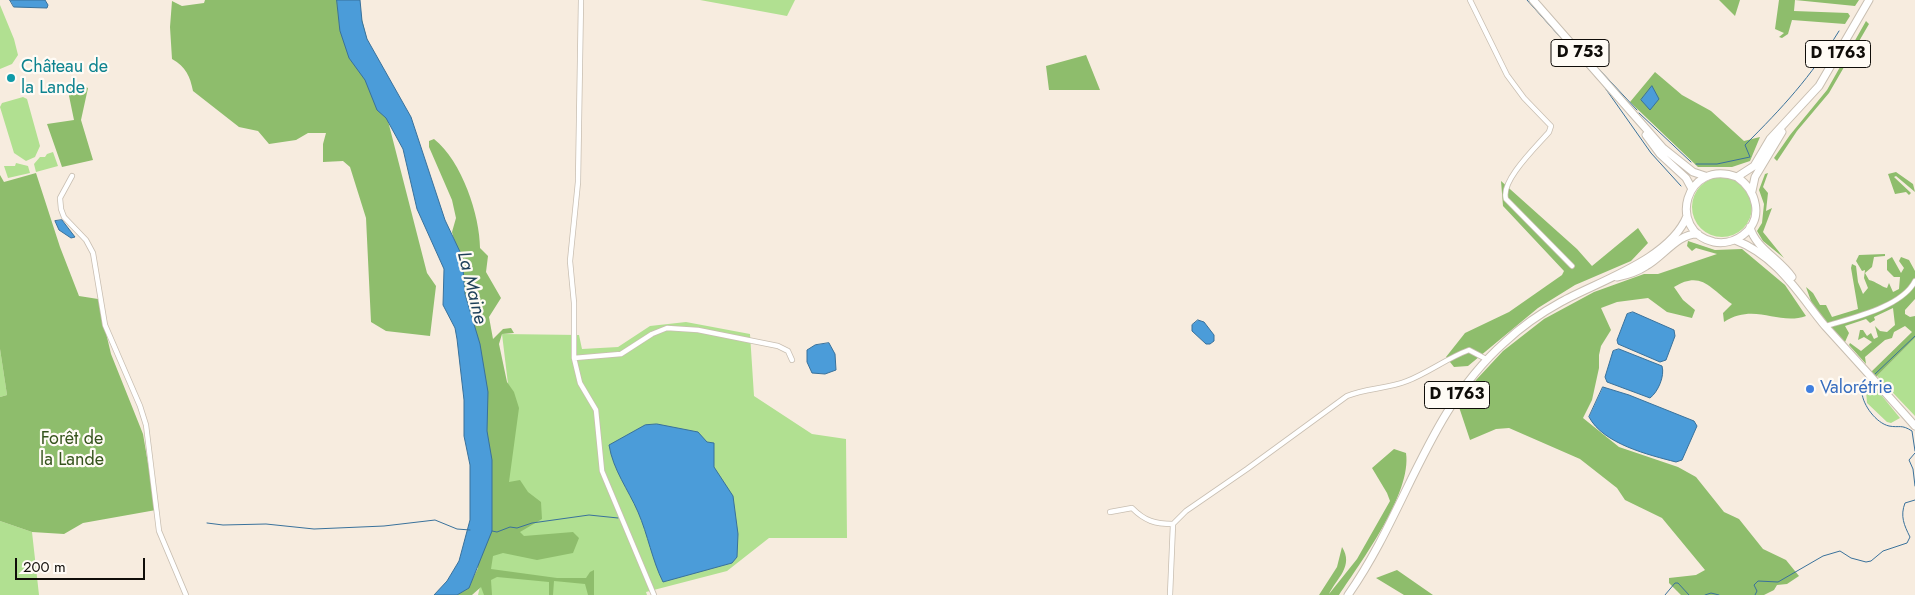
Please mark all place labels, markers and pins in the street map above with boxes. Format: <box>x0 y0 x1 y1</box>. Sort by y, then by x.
place label: Château de la Lande <box>21 57 108 100</box>
marker: Château de la Lande <box>5 72 17 84</box>
place label: Valorétrie <box>1820 378 1892 400</box>
marker: Valorétrie <box>1804 383 1816 395</box>

